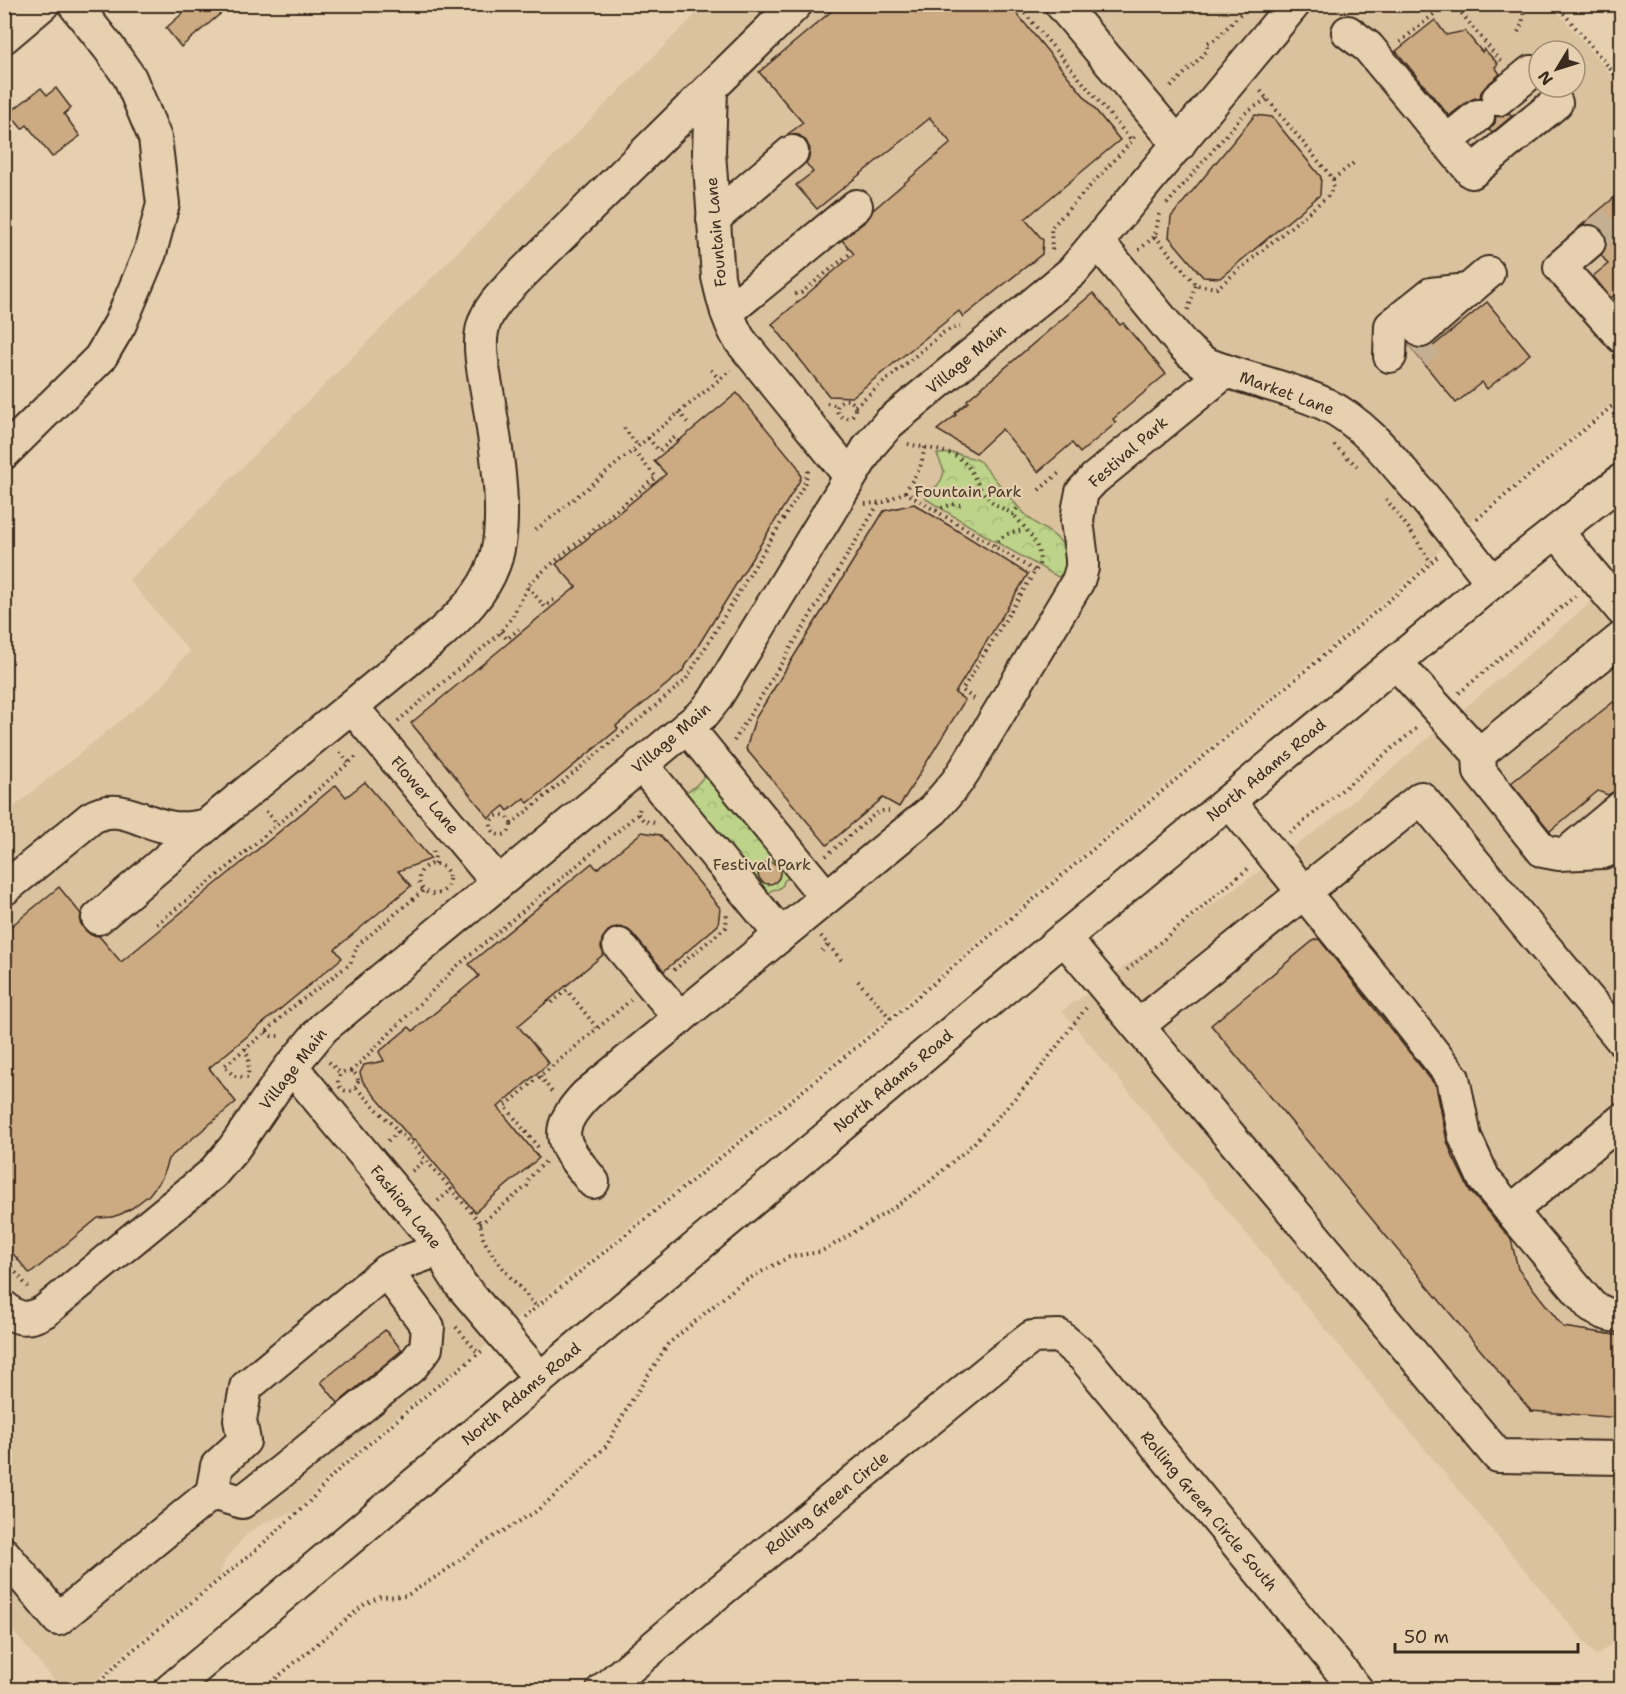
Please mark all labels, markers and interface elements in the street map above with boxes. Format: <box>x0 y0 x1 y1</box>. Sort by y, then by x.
north arrow <box>1527 39 1587 99</box>
text: N <box>1533 66 1558 89</box>
street label: Fountain Lane <box>701 176 731 288</box>
street label: Village Main <box>922 319 1010 399</box>
street label: Market Lane <box>1237 366 1337 420</box>
street label: Festival Park <box>1084 412 1172 492</box>
park label: Fountain Park <box>914 481 1022 502</box>
street label: Village Main <box>627 698 715 778</box>
street label: North Adams Road <box>1202 714 1330 826</box>
street label: Flower Lane <box>386 752 464 838</box>
park label: Festival Park <box>713 854 811 875</box>
street label: Village Main <box>255 1024 332 1114</box>
street label: North Adams Road <box>829 1025 957 1137</box>
street label: Fashion Lane <box>366 1161 446 1253</box>
street label: North Adams Road <box>457 1338 585 1450</box>
street label: Rolling Green Circle South <box>1136 1427 1282 1595</box>
street label: Rolling Green Circle <box>761 1447 893 1559</box>
scale bar <box>1395 1616 1578 1654</box>
text: 50 m <box>1404 1625 1449 1649</box>

